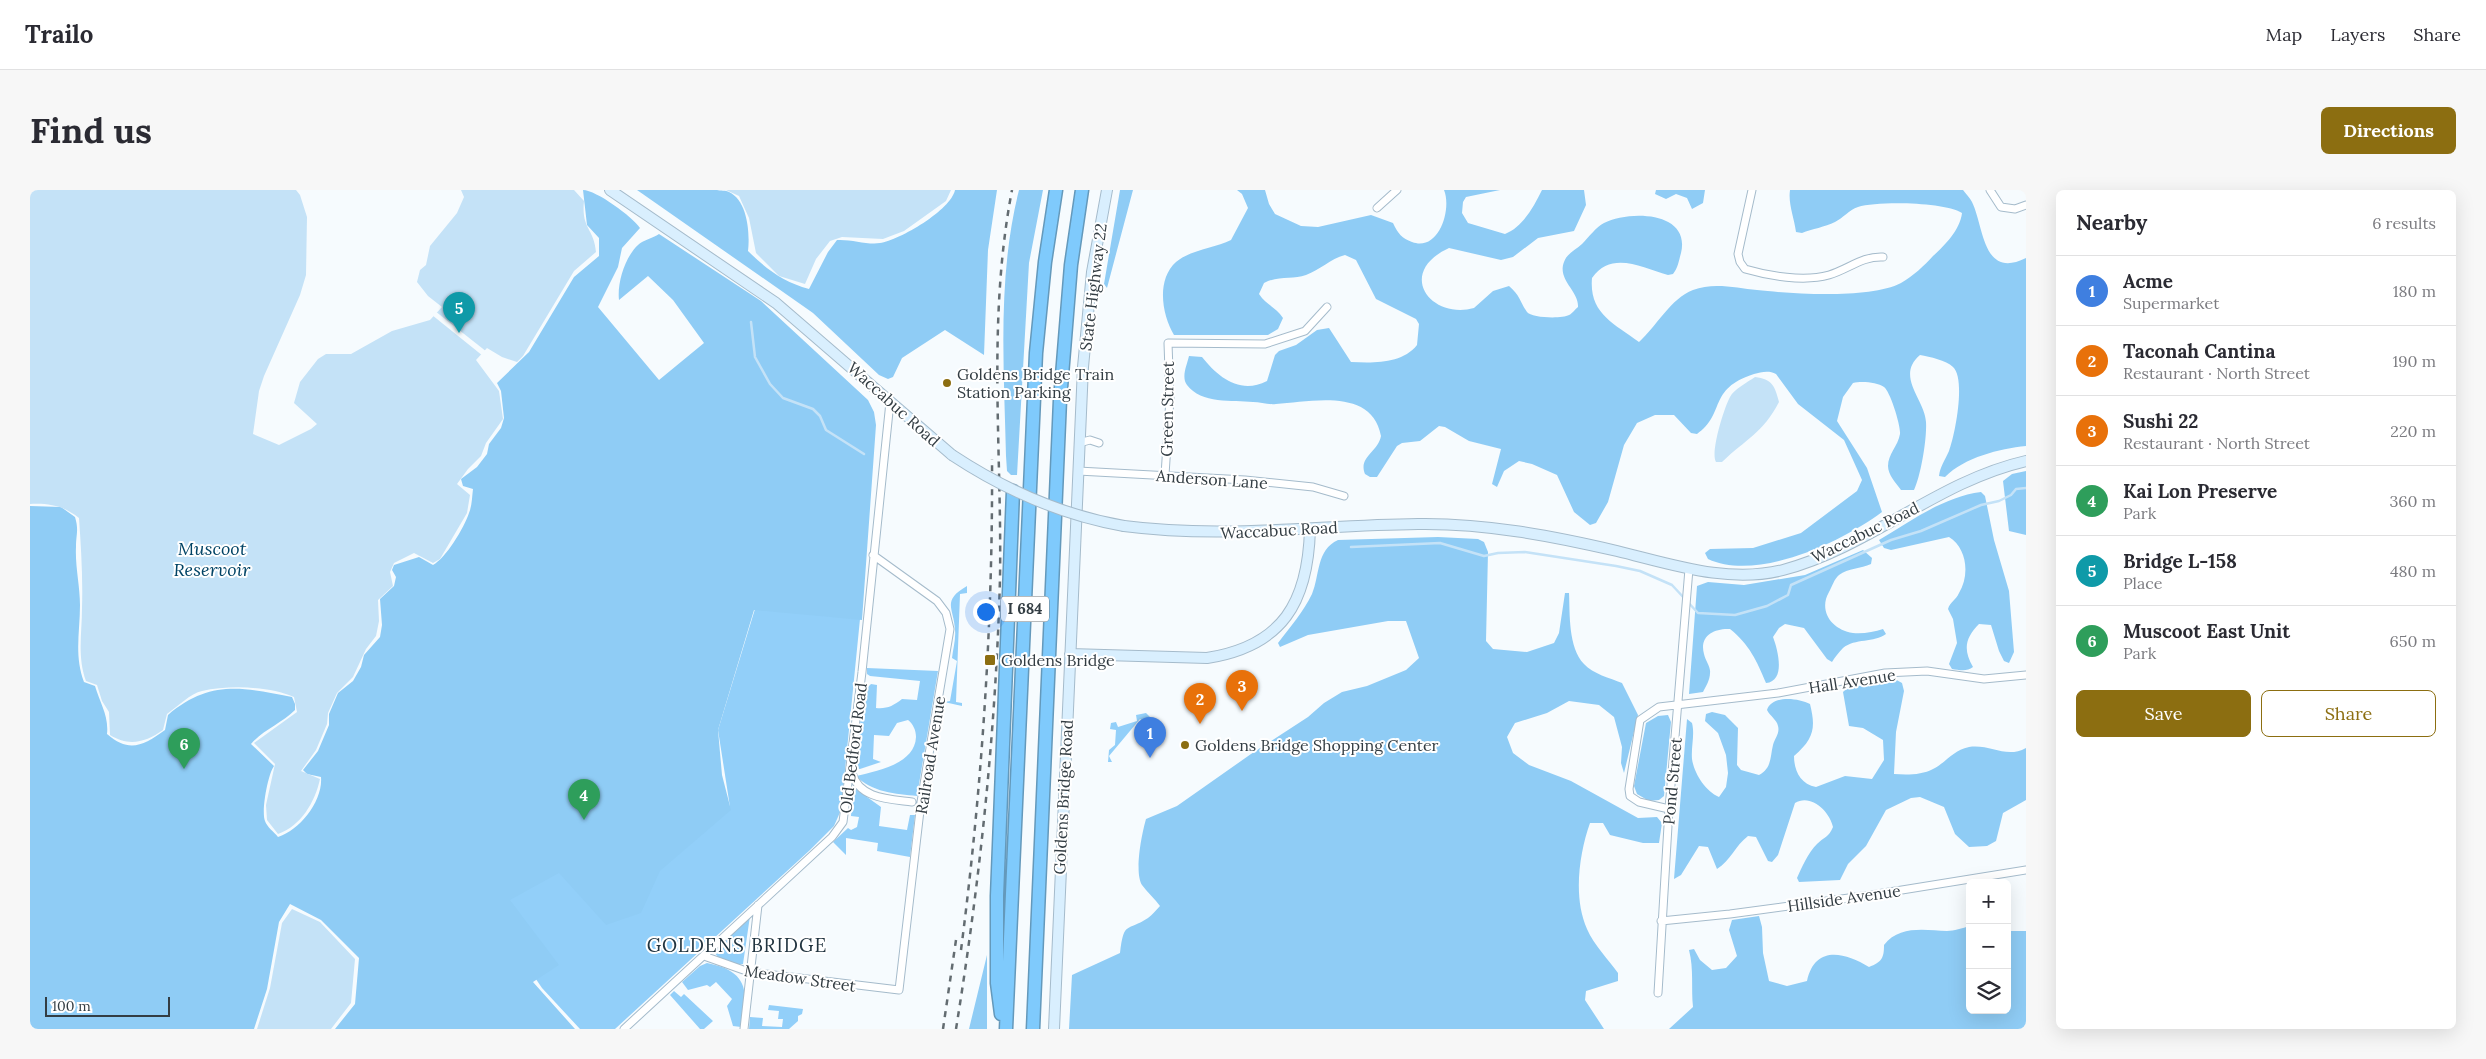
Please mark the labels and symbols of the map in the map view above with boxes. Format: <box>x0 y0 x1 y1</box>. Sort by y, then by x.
street label: State Highway 22 <box>1075 222 1111 352</box>
pin: 5 <box>443 292 475 333</box>
street label: Waccabuc Road <box>844 357 945 451</box>
street label: Green Street <box>1156 360 1178 457</box>
place label: Goldens Bridge Train Station Parking <box>957 364 1114 402</box>
marker: Goldens Bridge Train Station Parking <box>941 377 953 389</box>
street label: Anderson Lane <box>1155 465 1269 493</box>
street label: Waccabuc Road <box>1808 497 1923 567</box>
street label: Waccabuc Road <box>1220 517 1339 543</box>
water label: Muscoot Reservoir <box>173 537 251 581</box>
road number: I 684 <box>1001 596 1049 622</box>
your location <box>973 599 999 625</box>
place label: Goldens Bridge <box>1001 650 1115 670</box>
marker: Goldens Bridge <box>983 653 997 667</box>
street label: Hall Avenue <box>1807 664 1897 698</box>
pin: 3 <box>1226 670 1258 711</box>
street label: Old Bedford Road <box>835 681 871 814</box>
pin: 2 <box>1184 683 1216 724</box>
street label: Railroad Avenue <box>911 694 949 816</box>
pin: 1 <box>1134 717 1166 758</box>
street label: Goldens Bridge Road <box>1049 719 1077 875</box>
pin: 6 <box>168 728 200 769</box>
place label: Goldens Bridge Shopping Center <box>1195 735 1439 755</box>
street label: Pond Street <box>1658 736 1686 826</box>
marker: Goldens Bridge Shopping Center <box>1179 739 1191 751</box>
pin: 4 <box>568 779 600 820</box>
street label: Hillside Avenue <box>1786 880 1902 916</box>
district label: GOLDENS BRIDGE <box>647 933 827 957</box>
street label: Meadow Street <box>743 960 858 996</box>
scale bar <box>45 994 170 1017</box>

